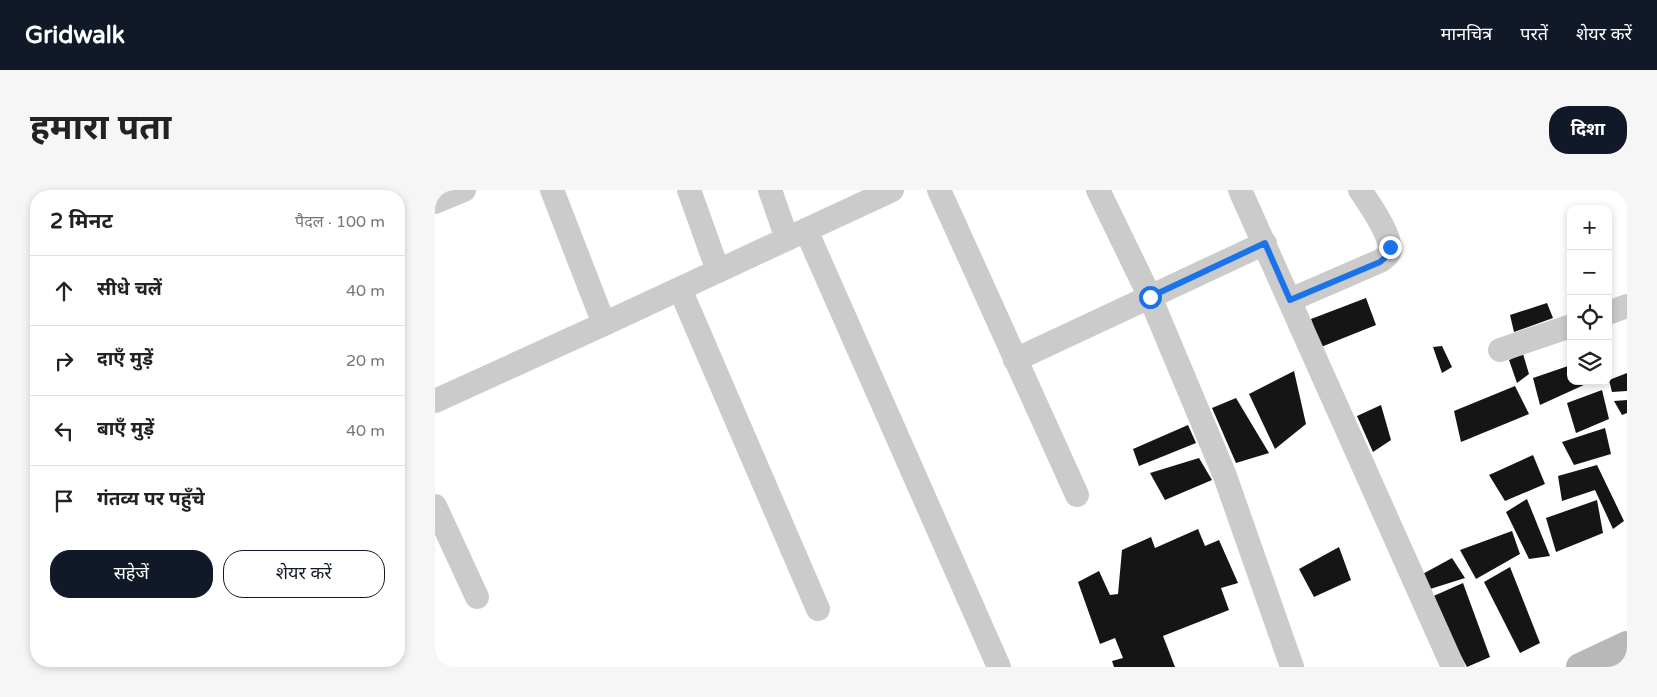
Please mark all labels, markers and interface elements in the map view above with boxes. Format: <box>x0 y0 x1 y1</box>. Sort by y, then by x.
text: Gridwalk <box>25 21 125 50</box>
text: मानचित्र <box>1441 23 1492 45</box>
text: परतें <box>1520 23 1548 45</box>
text: शेयर करें <box>1576 23 1632 45</box>
button: दिशा <box>1549 106 1627 154</box>
text: हमारा पता <box>30 107 171 149</box>
map controls <box>1567 205 1612 385</box>
button: + <box>1567 205 1612 250</box>
text: 2 मिनट <box>50 209 113 234</box>
text: पैदल · 100 m <box>295 212 385 232</box>
route end <box>1379 236 1402 259</box>
button: − <box>1567 250 1612 295</box>
icon: ahead <box>50 277 78 305</box>
text: सीधे चलें <box>97 278 162 300</box>
text: 40 m <box>346 281 385 301</box>
route start <box>1139 286 1162 309</box>
button: locate <box>1567 295 1612 340</box>
button: layers <box>1567 340 1612 385</box>
icon: right <box>50 347 78 375</box>
text: दाएँ मुड़ें <box>97 348 153 370</box>
text: 20 m <box>346 351 385 371</box>
icon: left <box>50 417 78 445</box>
text: बाएँ मुड़ें <box>97 418 154 440</box>
text: 40 m <box>346 421 385 441</box>
icon: arrive <box>50 487 78 515</box>
text: गंतव्य पर पहुँचे <box>97 488 205 510</box>
button: सहेजें <box>50 550 213 598</box>
button: शेयर करें <box>223 550 385 598</box>

